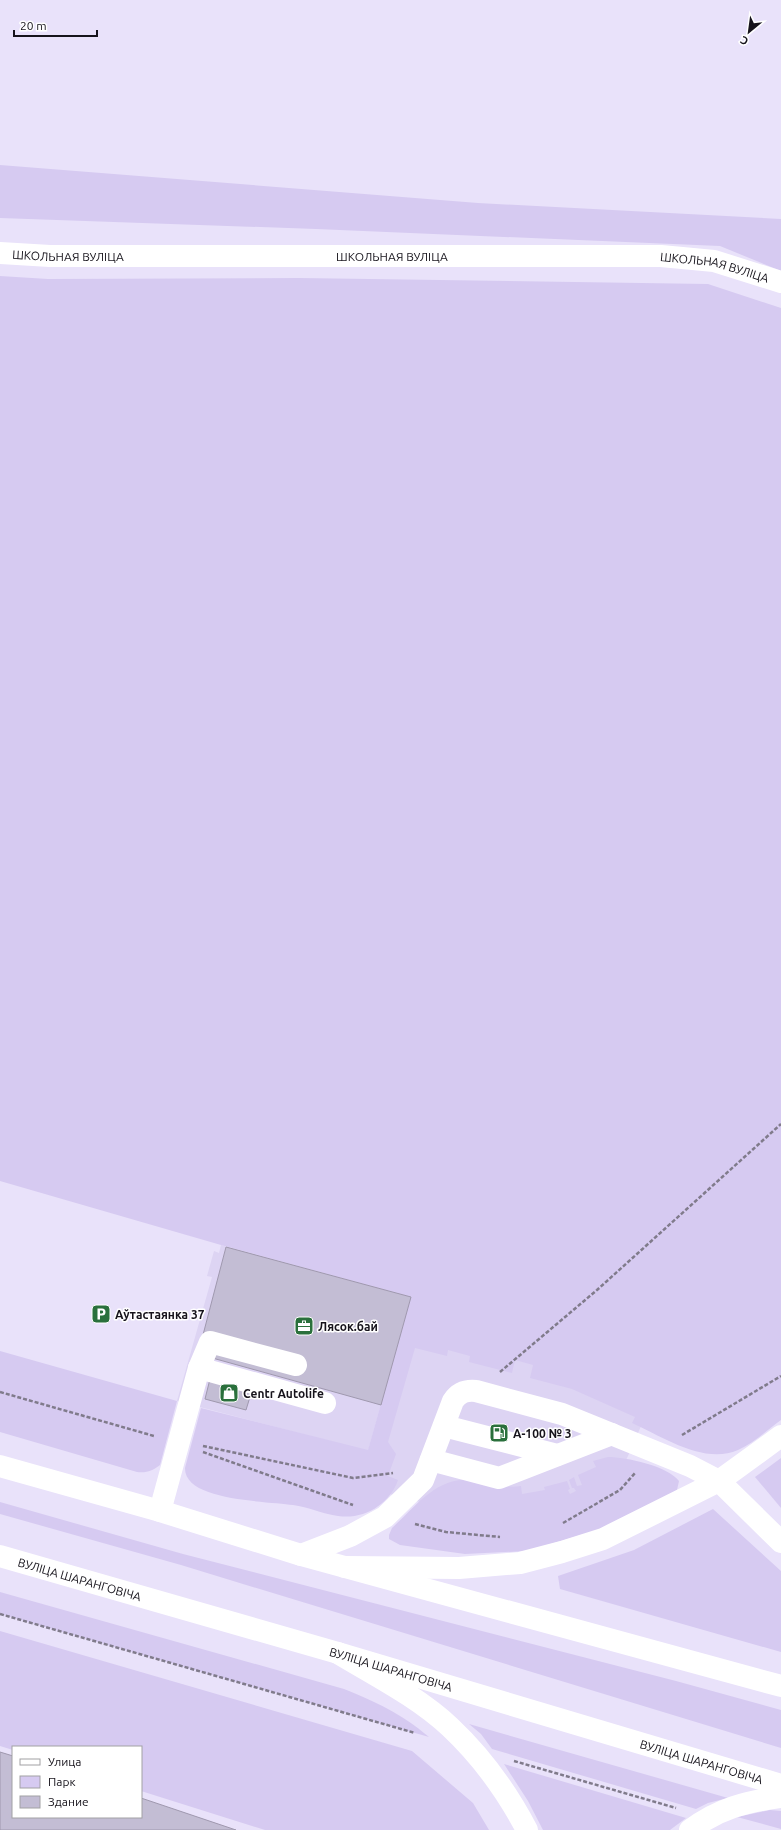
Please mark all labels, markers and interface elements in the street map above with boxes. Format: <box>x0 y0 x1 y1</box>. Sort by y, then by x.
scale bar <box>14 12 97 38</box>
north arrow <box>729 12 769 52</box>
text: 20 m <box>20 19 47 32</box>
text: С <box>738 34 750 48</box>
street label: ШКОЛЬНАЯ ВУЛІЦА <box>12 247 124 263</box>
street label: ШКОЛЬНАЯ ВУЛІЦА <box>660 249 771 284</box>
street label: ШКОЛЬНАЯ ВУЛІЦА <box>336 250 448 263</box>
parking icon: Аўтастаянка 37 <box>90 1303 112 1325</box>
place label: Аўтастаянка 37 <box>115 1308 205 1321</box>
office icon: Лясок.бай <box>293 1315 315 1337</box>
place label: Лясок.бай <box>318 1320 378 1333</box>
shop icon: Centr Autolife <box>218 1382 240 1404</box>
place label: Centr Autolife <box>243 1387 324 1400</box>
fuel station icon: А-100 № 3 <box>488 1422 510 1444</box>
place label: А-100 № 3 <box>513 1427 572 1440</box>
street label: ВУЛІЦА ШАРАНГОВІЧА <box>17 1555 143 1603</box>
street label: ВУЛІЦА ШАРАНГОВІЧА <box>328 1644 454 1693</box>
street label: ВУЛІЦА ШАРАНГОВІЧА <box>639 1737 765 1786</box>
legend <box>12 1746 142 1818</box>
text: Улица <box>48 1755 81 1768</box>
text: Парк <box>48 1775 76 1788</box>
text: Здание <box>48 1795 89 1808</box>

